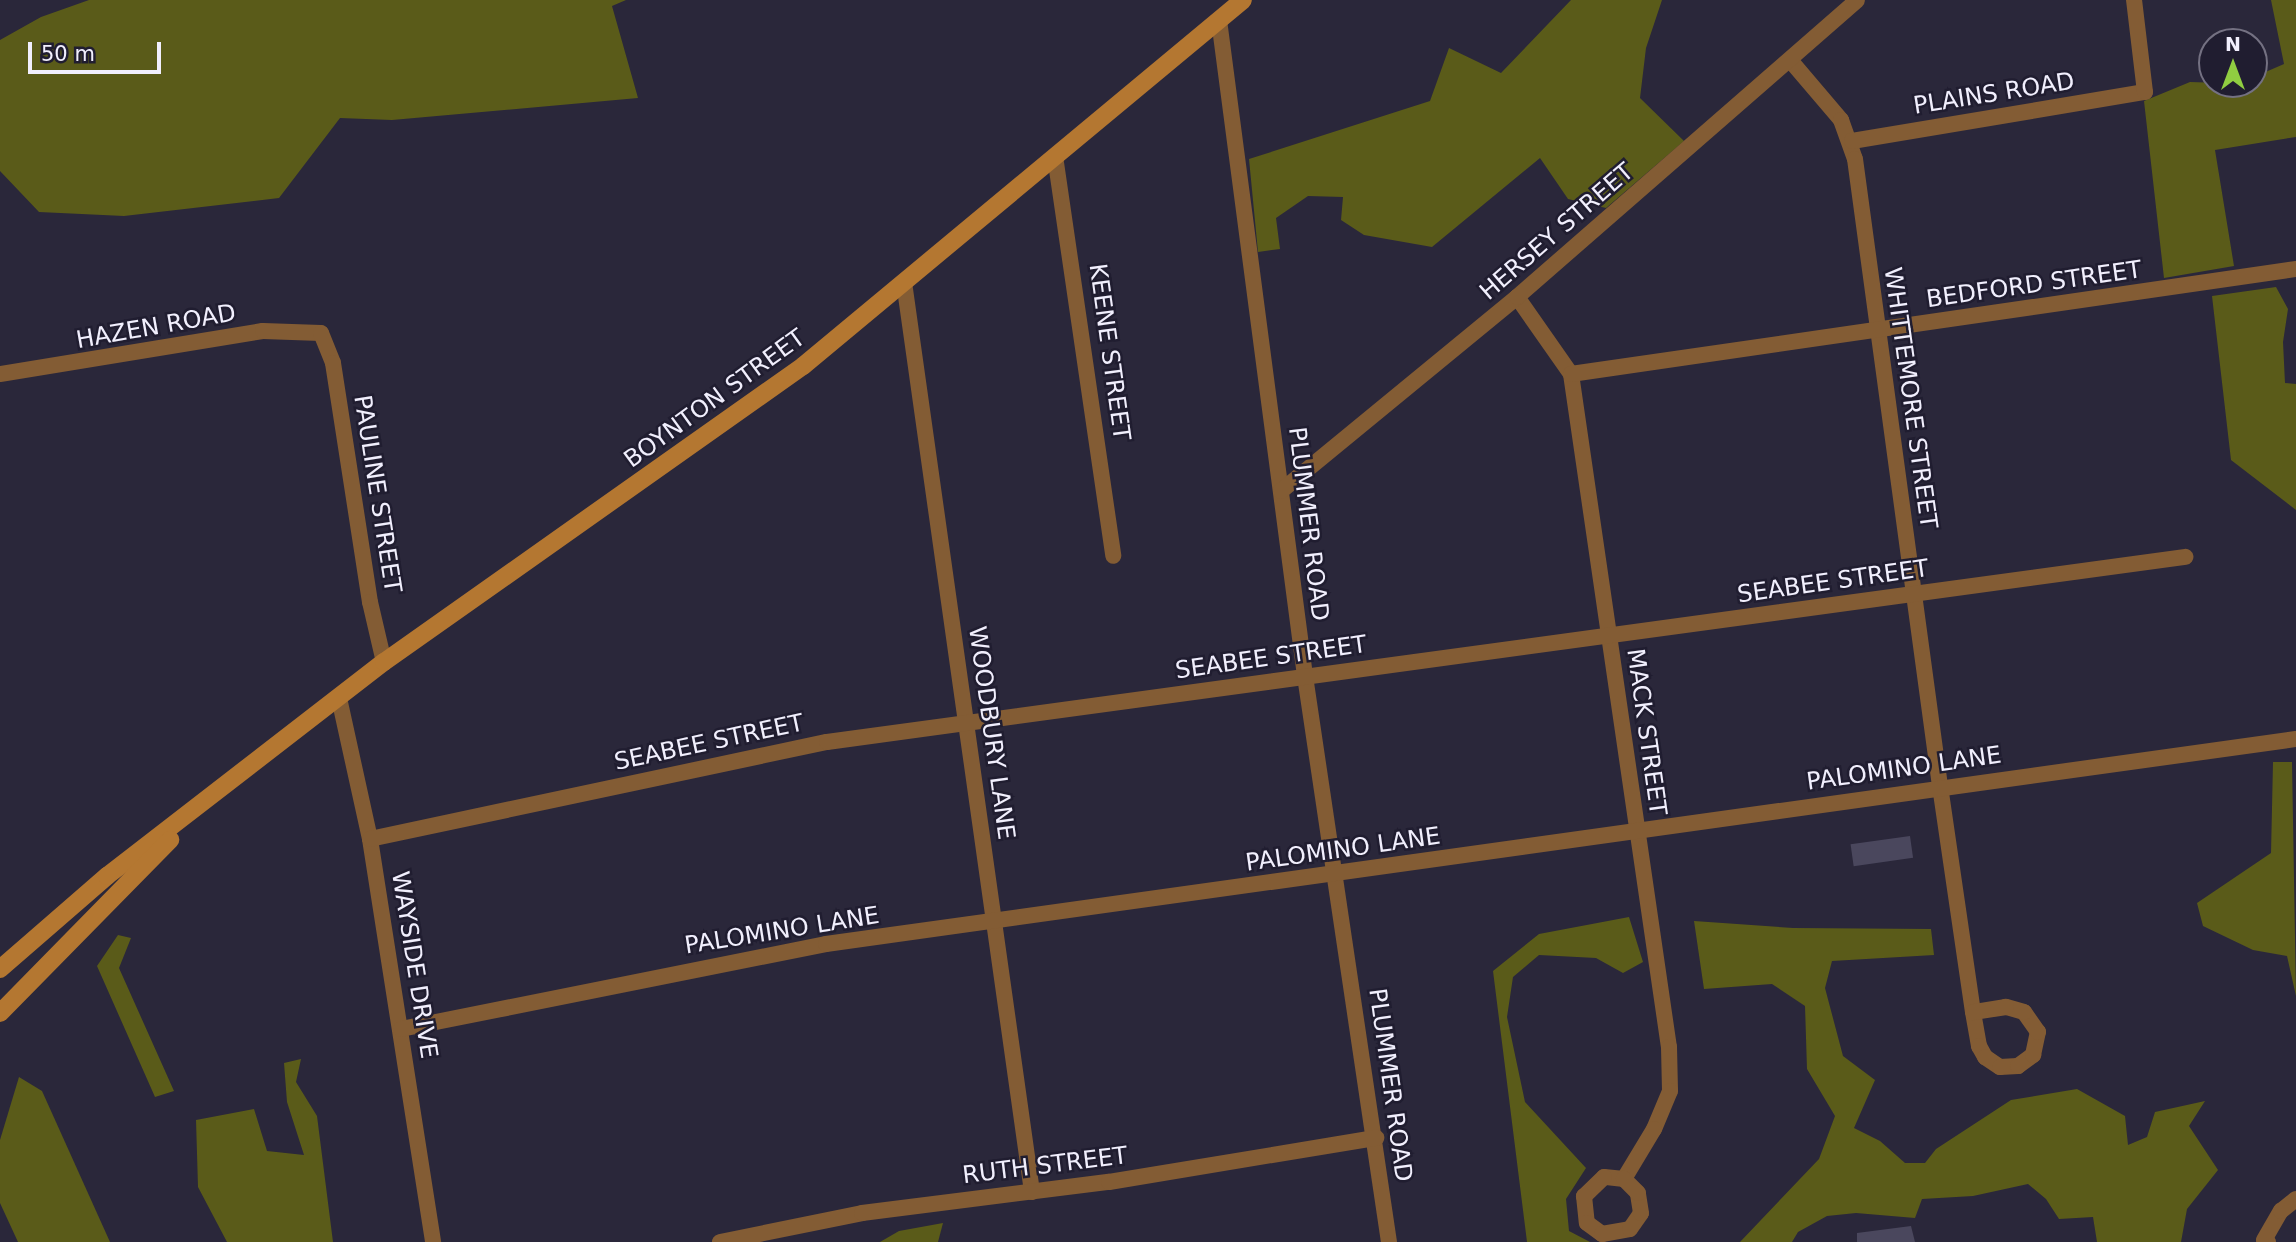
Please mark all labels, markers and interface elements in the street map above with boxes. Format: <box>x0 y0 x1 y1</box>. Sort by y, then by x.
scale bar <box>32 28 164 72</box>
north arrow <box>2198 28 2268 98</box>
text: N <box>2225 33 2241 55</box>
text: 50 m <box>41 42 95 66</box>
street label: PLAINS ROAD <box>1911 67 2077 121</box>
street label: HERSEY STREET <box>1474 157 1640 307</box>
street label: BEDFORD STREET <box>1924 256 2144 314</box>
street label: KEENE STREET <box>1082 262 1136 442</box>
street label: WHITTEMORE STREET <box>1877 266 1943 530</box>
street label: HAZEN ROAD <box>74 299 238 355</box>
street label: BOYNTON STREET <box>619 324 811 474</box>
street label: PAULINE STREET <box>347 393 407 595</box>
street label: PLUMMER ROAD <box>1282 425 1334 623</box>
street label: SEABEE STREET <box>1736 554 1930 610</box>
street label: WOODBURY LANE <box>962 625 1020 841</box>
street label: SEABEE STREET <box>1174 630 1368 686</box>
street label: MACK STREET <box>1620 647 1672 817</box>
street label: SEABEE STREET <box>612 709 806 777</box>
street label: PALOMINO LANE <box>1805 741 2003 797</box>
street label: PALOMINO LANE <box>1244 822 1442 878</box>
street label: WAYSIDE DRIVE <box>385 869 443 1061</box>
street label: PALOMINO LANE <box>683 901 881 961</box>
street label: PLUMMER ROAD <box>1362 986 1418 1184</box>
street label: RUTH STREET <box>961 1142 1129 1190</box>

